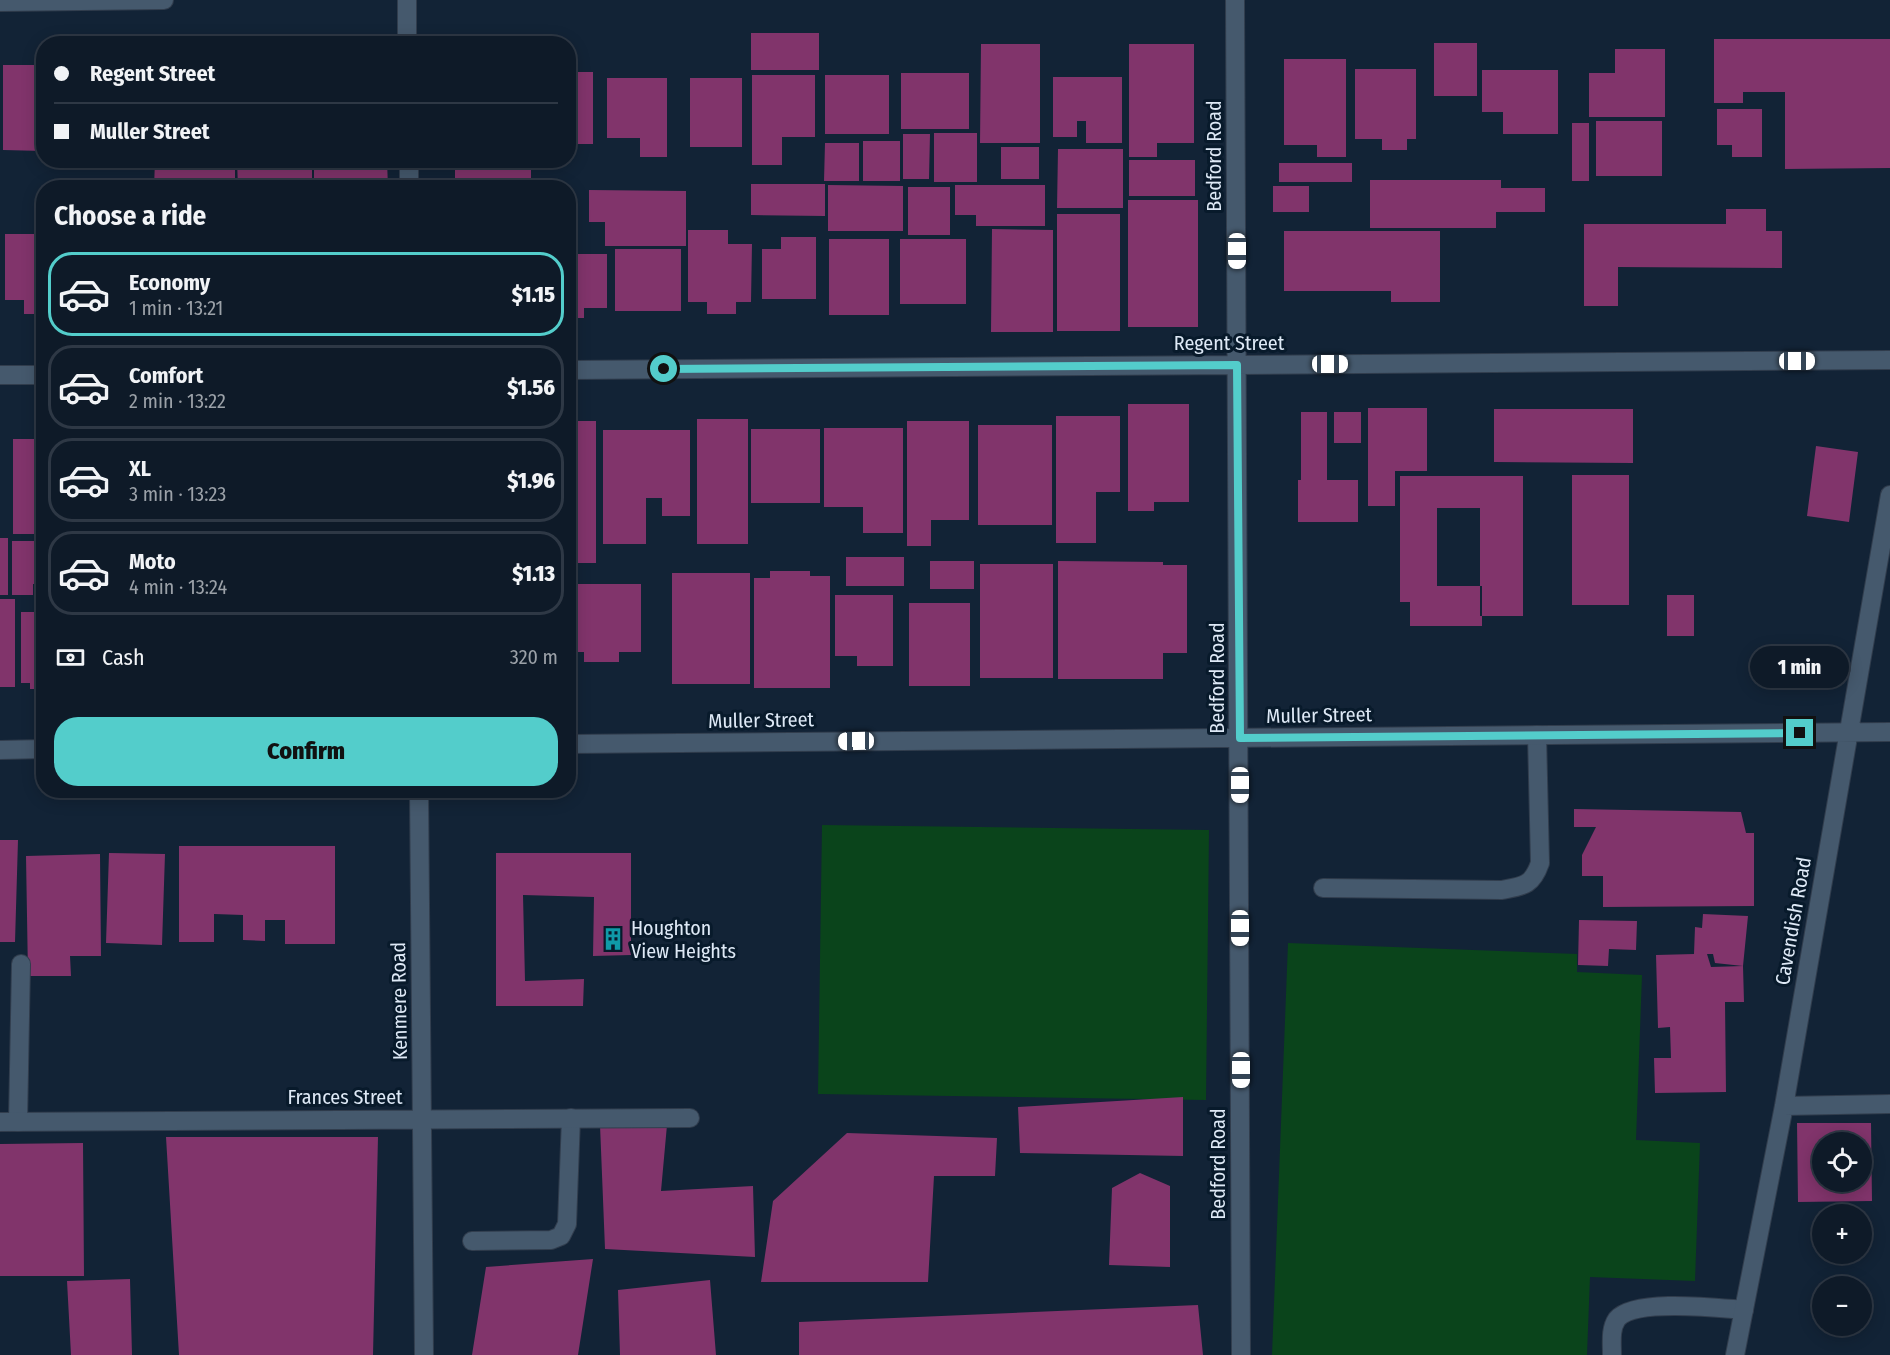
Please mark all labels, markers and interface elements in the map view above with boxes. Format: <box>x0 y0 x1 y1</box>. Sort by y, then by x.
text: Regent Street <box>90 60 215 87</box>
street label: Bedford Road <box>1202 100 1226 212</box>
text: Muller Street <box>90 118 210 145</box>
text: Choose a ride <box>54 200 206 232</box>
car <box>1228 233 1246 269</box>
icon: car <box>57 267 111 321</box>
text: Economy <box>129 269 210 296</box>
text: $1.15 <box>512 281 555 308</box>
text: 1 min · 13:21 <box>129 296 223 320</box>
street label: Regent Street <box>1174 331 1285 355</box>
car <box>1779 352 1815 370</box>
route start <box>650 355 677 382</box>
car <box>1312 355 1348 373</box>
icon: car <box>57 360 111 414</box>
text: Comfort <box>129 362 203 389</box>
text: $1.56 <box>507 374 555 401</box>
text: 2 min · 13:22 <box>129 389 226 413</box>
icon: car <box>57 453 111 507</box>
text: XL <box>129 455 151 482</box>
text: $1.96 <box>507 467 555 494</box>
text: 3 min · 13:23 <box>129 482 226 506</box>
icon: car <box>57 546 111 600</box>
text: Moto <box>129 548 176 575</box>
text: $1.13 <box>512 560 555 587</box>
text: 4 min · 13:24 <box>129 575 227 599</box>
street label: Bedford Road <box>1205 622 1229 734</box>
icon: cash <box>54 641 87 674</box>
text: Cash <box>102 644 145 671</box>
text: 320 m <box>510 645 558 669</box>
callout: 1 min <box>1750 646 1850 688</box>
text: 1 min <box>1778 655 1821 679</box>
street label: Muller Street <box>1266 702 1373 728</box>
street label: Muller Street <box>708 707 815 733</box>
button: Confirm <box>54 717 558 786</box>
route end <box>1786 719 1813 746</box>
car <box>838 732 874 750</box>
car <box>1231 767 1249 803</box>
street label: Cavendish Road <box>1770 855 1816 987</box>
car <box>1231 910 1249 946</box>
place label: Houghton View Heights <box>631 916 736 963</box>
building icon: Houghton View Heights <box>600 926 626 952</box>
street label: Kenmere Road <box>386 942 412 1060</box>
car <box>1232 1052 1250 1088</box>
street label: Frances Street <box>287 1085 403 1109</box>
street label: Bedford Road <box>1206 1108 1230 1220</box>
map controls <box>1812 1132 1872 1336</box>
button: locate <box>1812 1132 1872 1192</box>
button: + <box>1812 1204 1872 1264</box>
button: − <box>1812 1276 1872 1336</box>

